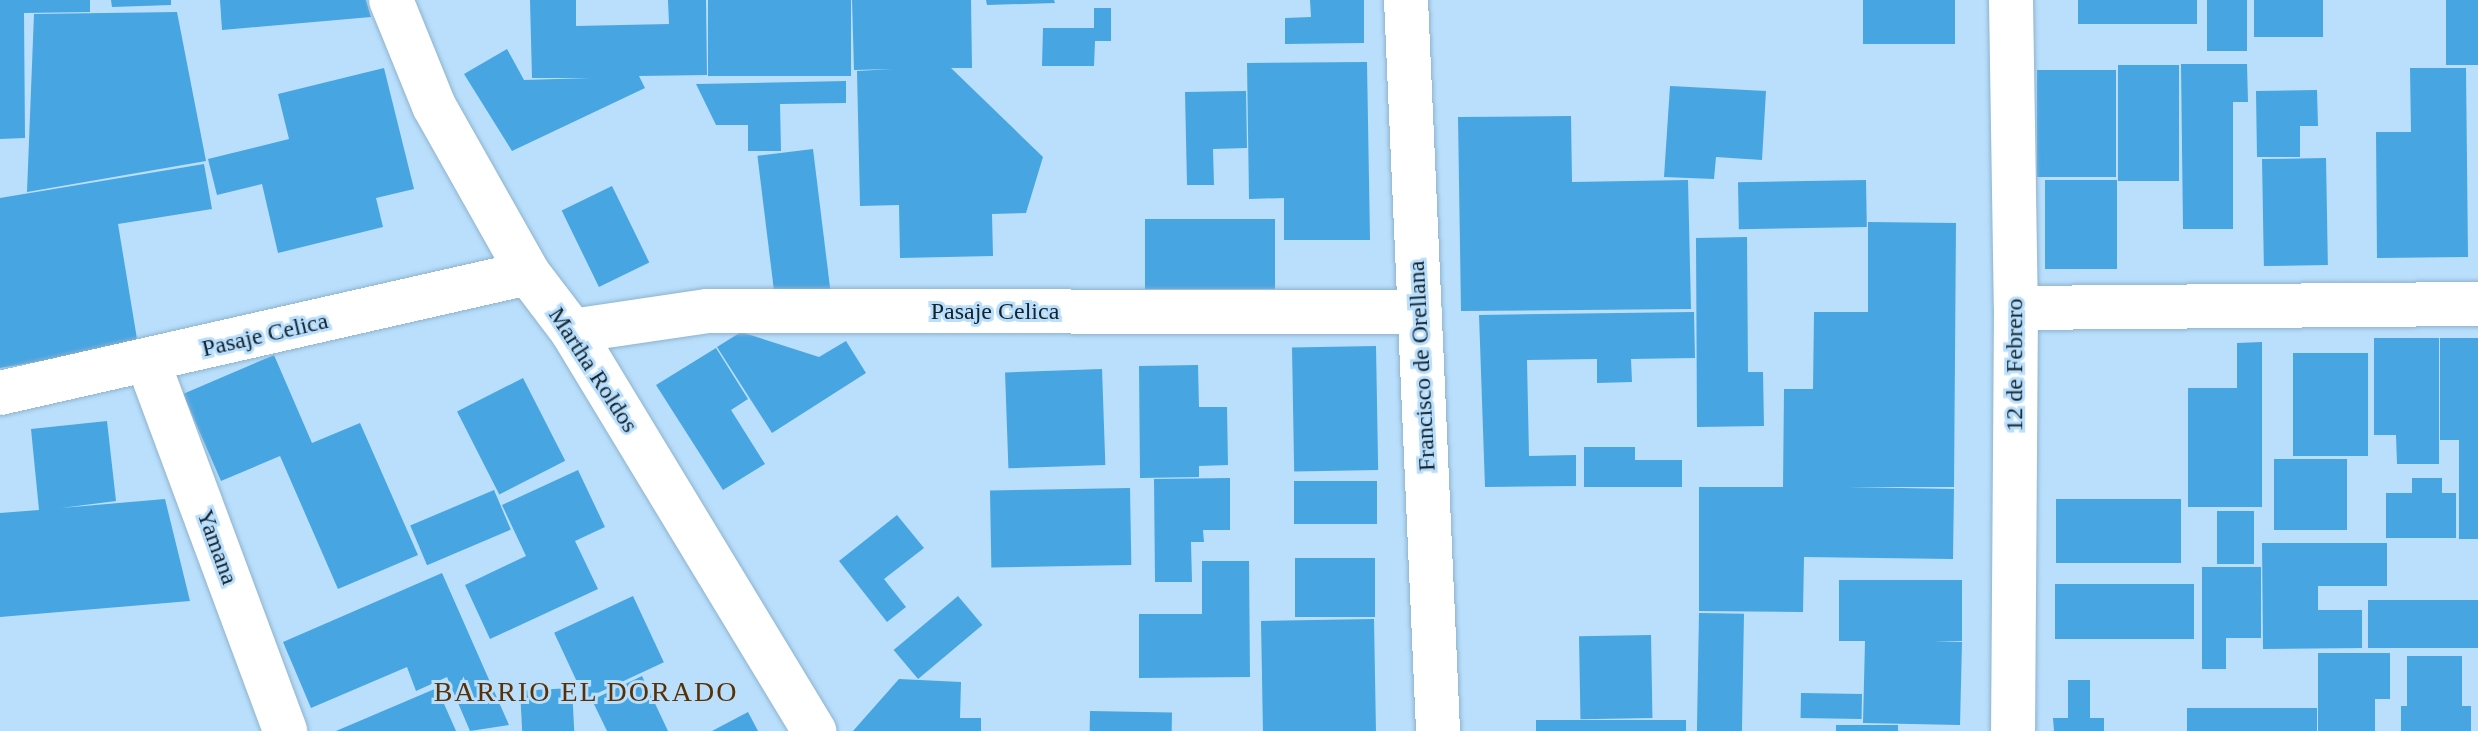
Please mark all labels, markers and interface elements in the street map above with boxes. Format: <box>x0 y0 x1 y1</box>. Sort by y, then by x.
street label: Francisco de Orellana <box>1402 260 1442 472</box>
street label: Pasaje Celica <box>931 298 1059 326</box>
street label: 12 de Febrero <box>2001 298 2029 432</box>
street label: Martha Roldos <box>542 302 644 438</box>
street label: Pasaje Celica <box>199 307 331 363</box>
street label: Yamana <box>190 506 244 588</box>
district label: BARRIO EL DORADO <box>433 675 739 709</box>

